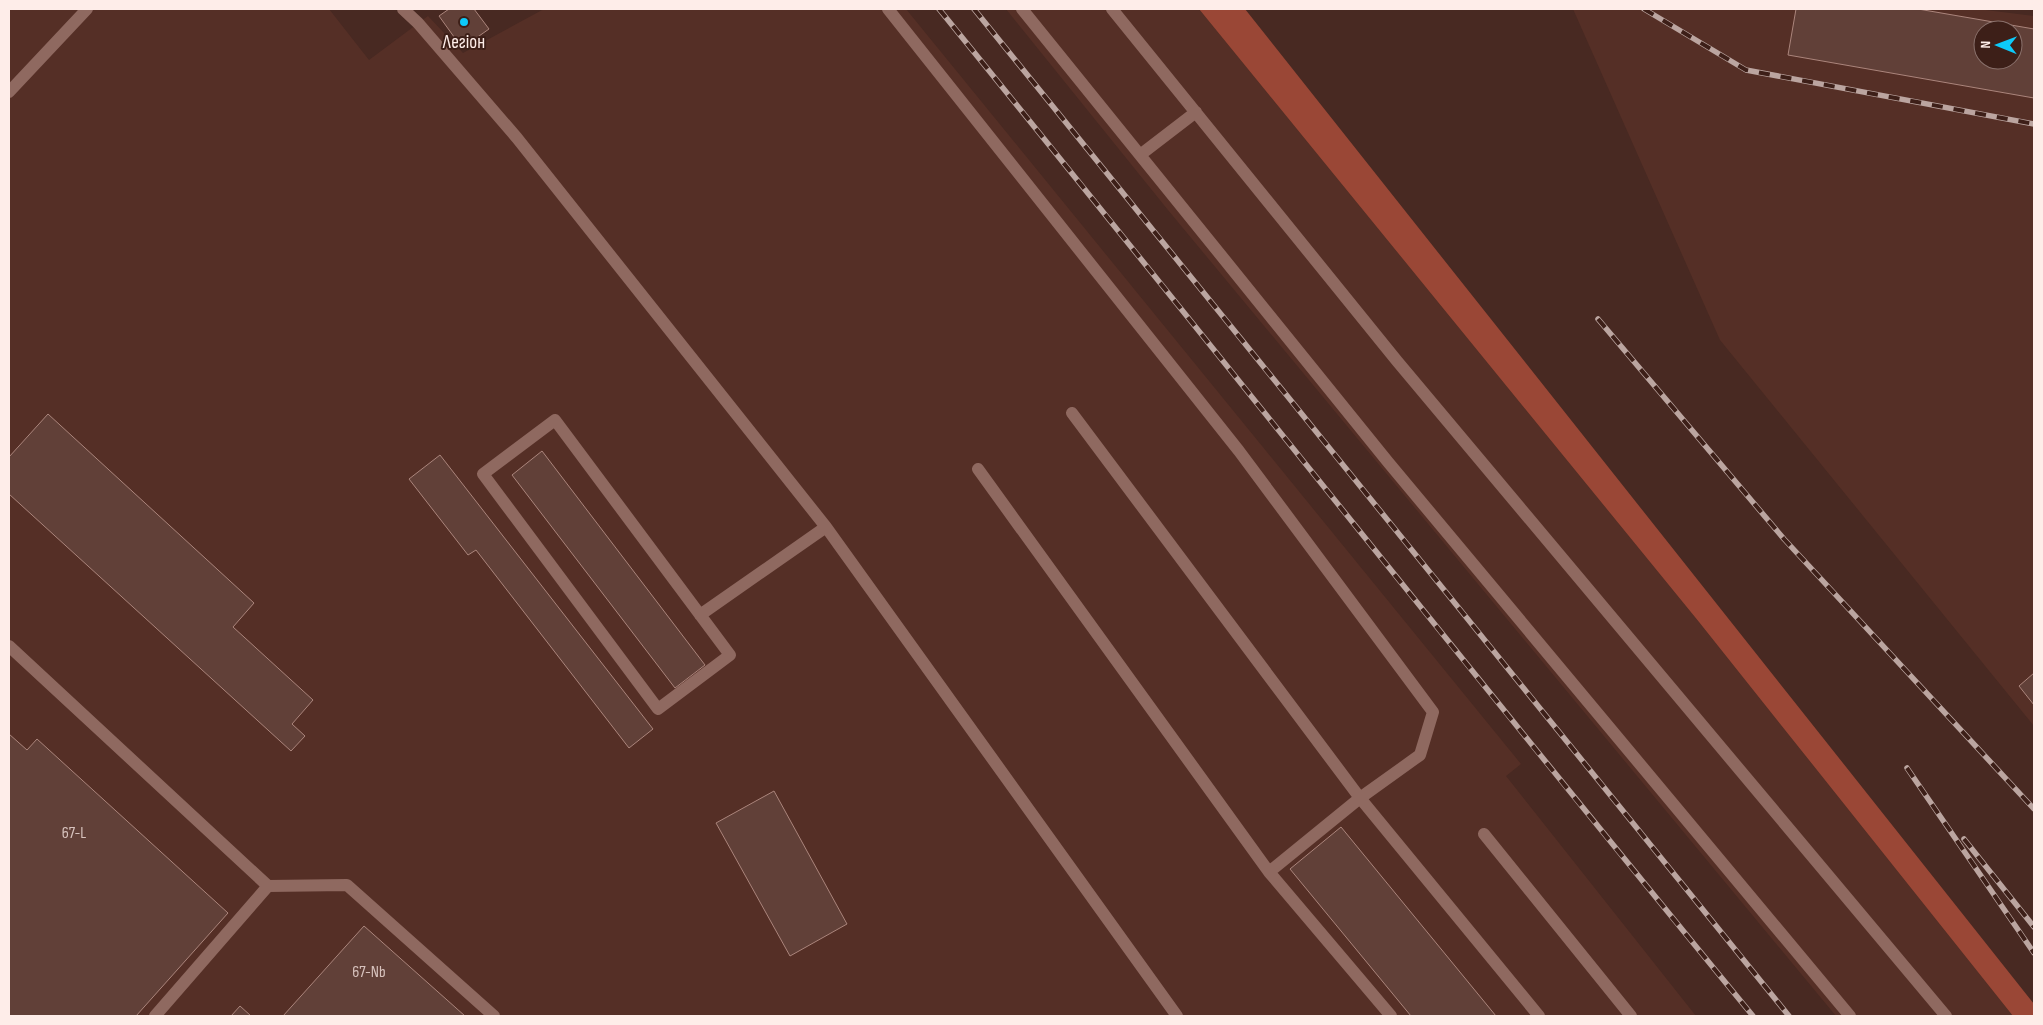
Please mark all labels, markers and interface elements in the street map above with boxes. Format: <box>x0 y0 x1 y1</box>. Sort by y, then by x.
marker: Легіон <box>458 16 470 28</box>
north arrow <box>1973 20 2023 70</box>
place label: Легіон <box>442 31 485 54</box>
text: N <box>1977 41 1994 49</box>
house number: 67-L <box>62 824 86 843</box>
house number: 67-Nb <box>352 963 386 982</box>

